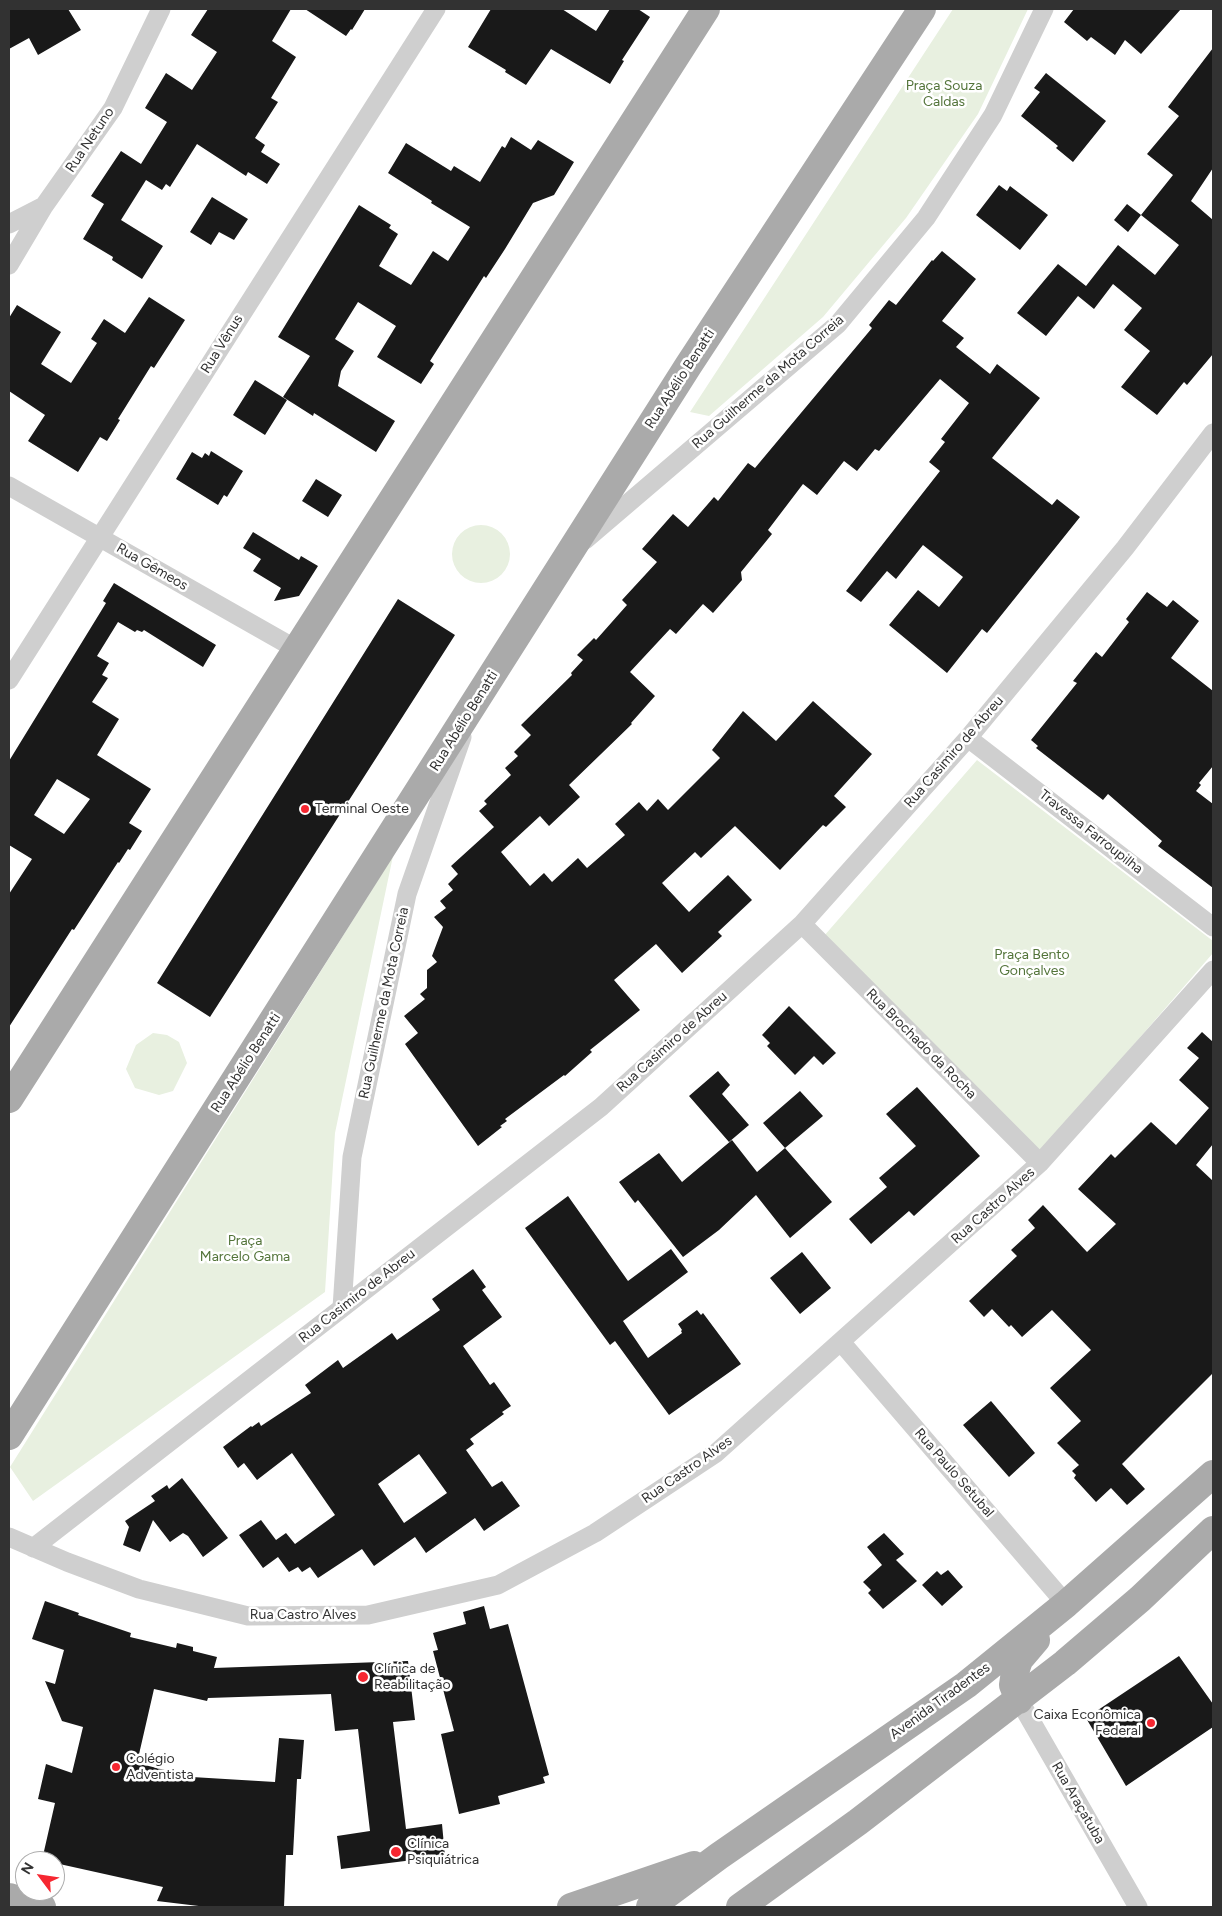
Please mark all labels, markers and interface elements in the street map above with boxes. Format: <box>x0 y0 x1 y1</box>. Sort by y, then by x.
park label: Praça Souza Caldas <box>906 78 982 110</box>
street label: Rua Netuno <box>62 104 118 176</box>
street label: Rua Vênus <box>197 312 247 376</box>
street label: Rua Guilherme da Mota Correia <box>689 312 847 452</box>
street label: Rua Abélio Benatti <box>642 326 718 432</box>
street label: Rua Gêmeos <box>113 540 191 594</box>
street label: Rua Abélio Benatti <box>426 668 502 774</box>
street label: Rua Casimiro de Abreu <box>901 693 1007 811</box>
street label: Travessa Farroupilha <box>1036 786 1146 878</box>
place label: Terminal Oeste <box>315 801 409 817</box>
marker: Terminal Oeste <box>299 803 311 815</box>
street label: Rua Guilherme da Mota Correia <box>355 906 413 1100</box>
park label: Praça Bento Gonçalves <box>994 947 1070 980</box>
street label: Rua Brochado da Rocha <box>862 985 980 1103</box>
street label: Rua Casimiro de Abreu <box>613 988 731 1096</box>
street label: Rua Abélio Benatti <box>208 1010 284 1116</box>
street label: Rua Castro Alves <box>948 1164 1038 1248</box>
park label: Praça Marcelo Gama <box>200 1233 290 1266</box>
street label: Rua Casimiro de Abreu <box>296 1245 418 1347</box>
street label: Rua Paulo Setubal <box>911 1425 997 1521</box>
street label: Rua Castro Alves <box>639 1433 735 1507</box>
street label: Rua Castro Alves <box>250 1607 356 1623</box>
street label: Avenida Tiradentes <box>887 1659 993 1743</box>
place label: Clínica de Reabilitação <box>374 1661 451 1694</box>
marker: Clínica de Reabilitação <box>356 1670 370 1684</box>
place label: Caixa Econômica Federal <box>1034 1707 1141 1740</box>
marker: Caixa Econômica Federal <box>1145 1717 1157 1729</box>
place label: Colégio Adventista <box>126 1751 194 1784</box>
street label: Rua Araçatuba <box>1048 1759 1108 1847</box>
marker: Colégio Adventista <box>110 1761 122 1773</box>
place label: Clínica Psiquiátrica <box>407 1836 479 1868</box>
marker: Clínica Psiquiátrica <box>389 1845 403 1859</box>
north arrow <box>15 1851 65 1901</box>
text: N <box>17 1860 38 1878</box>

